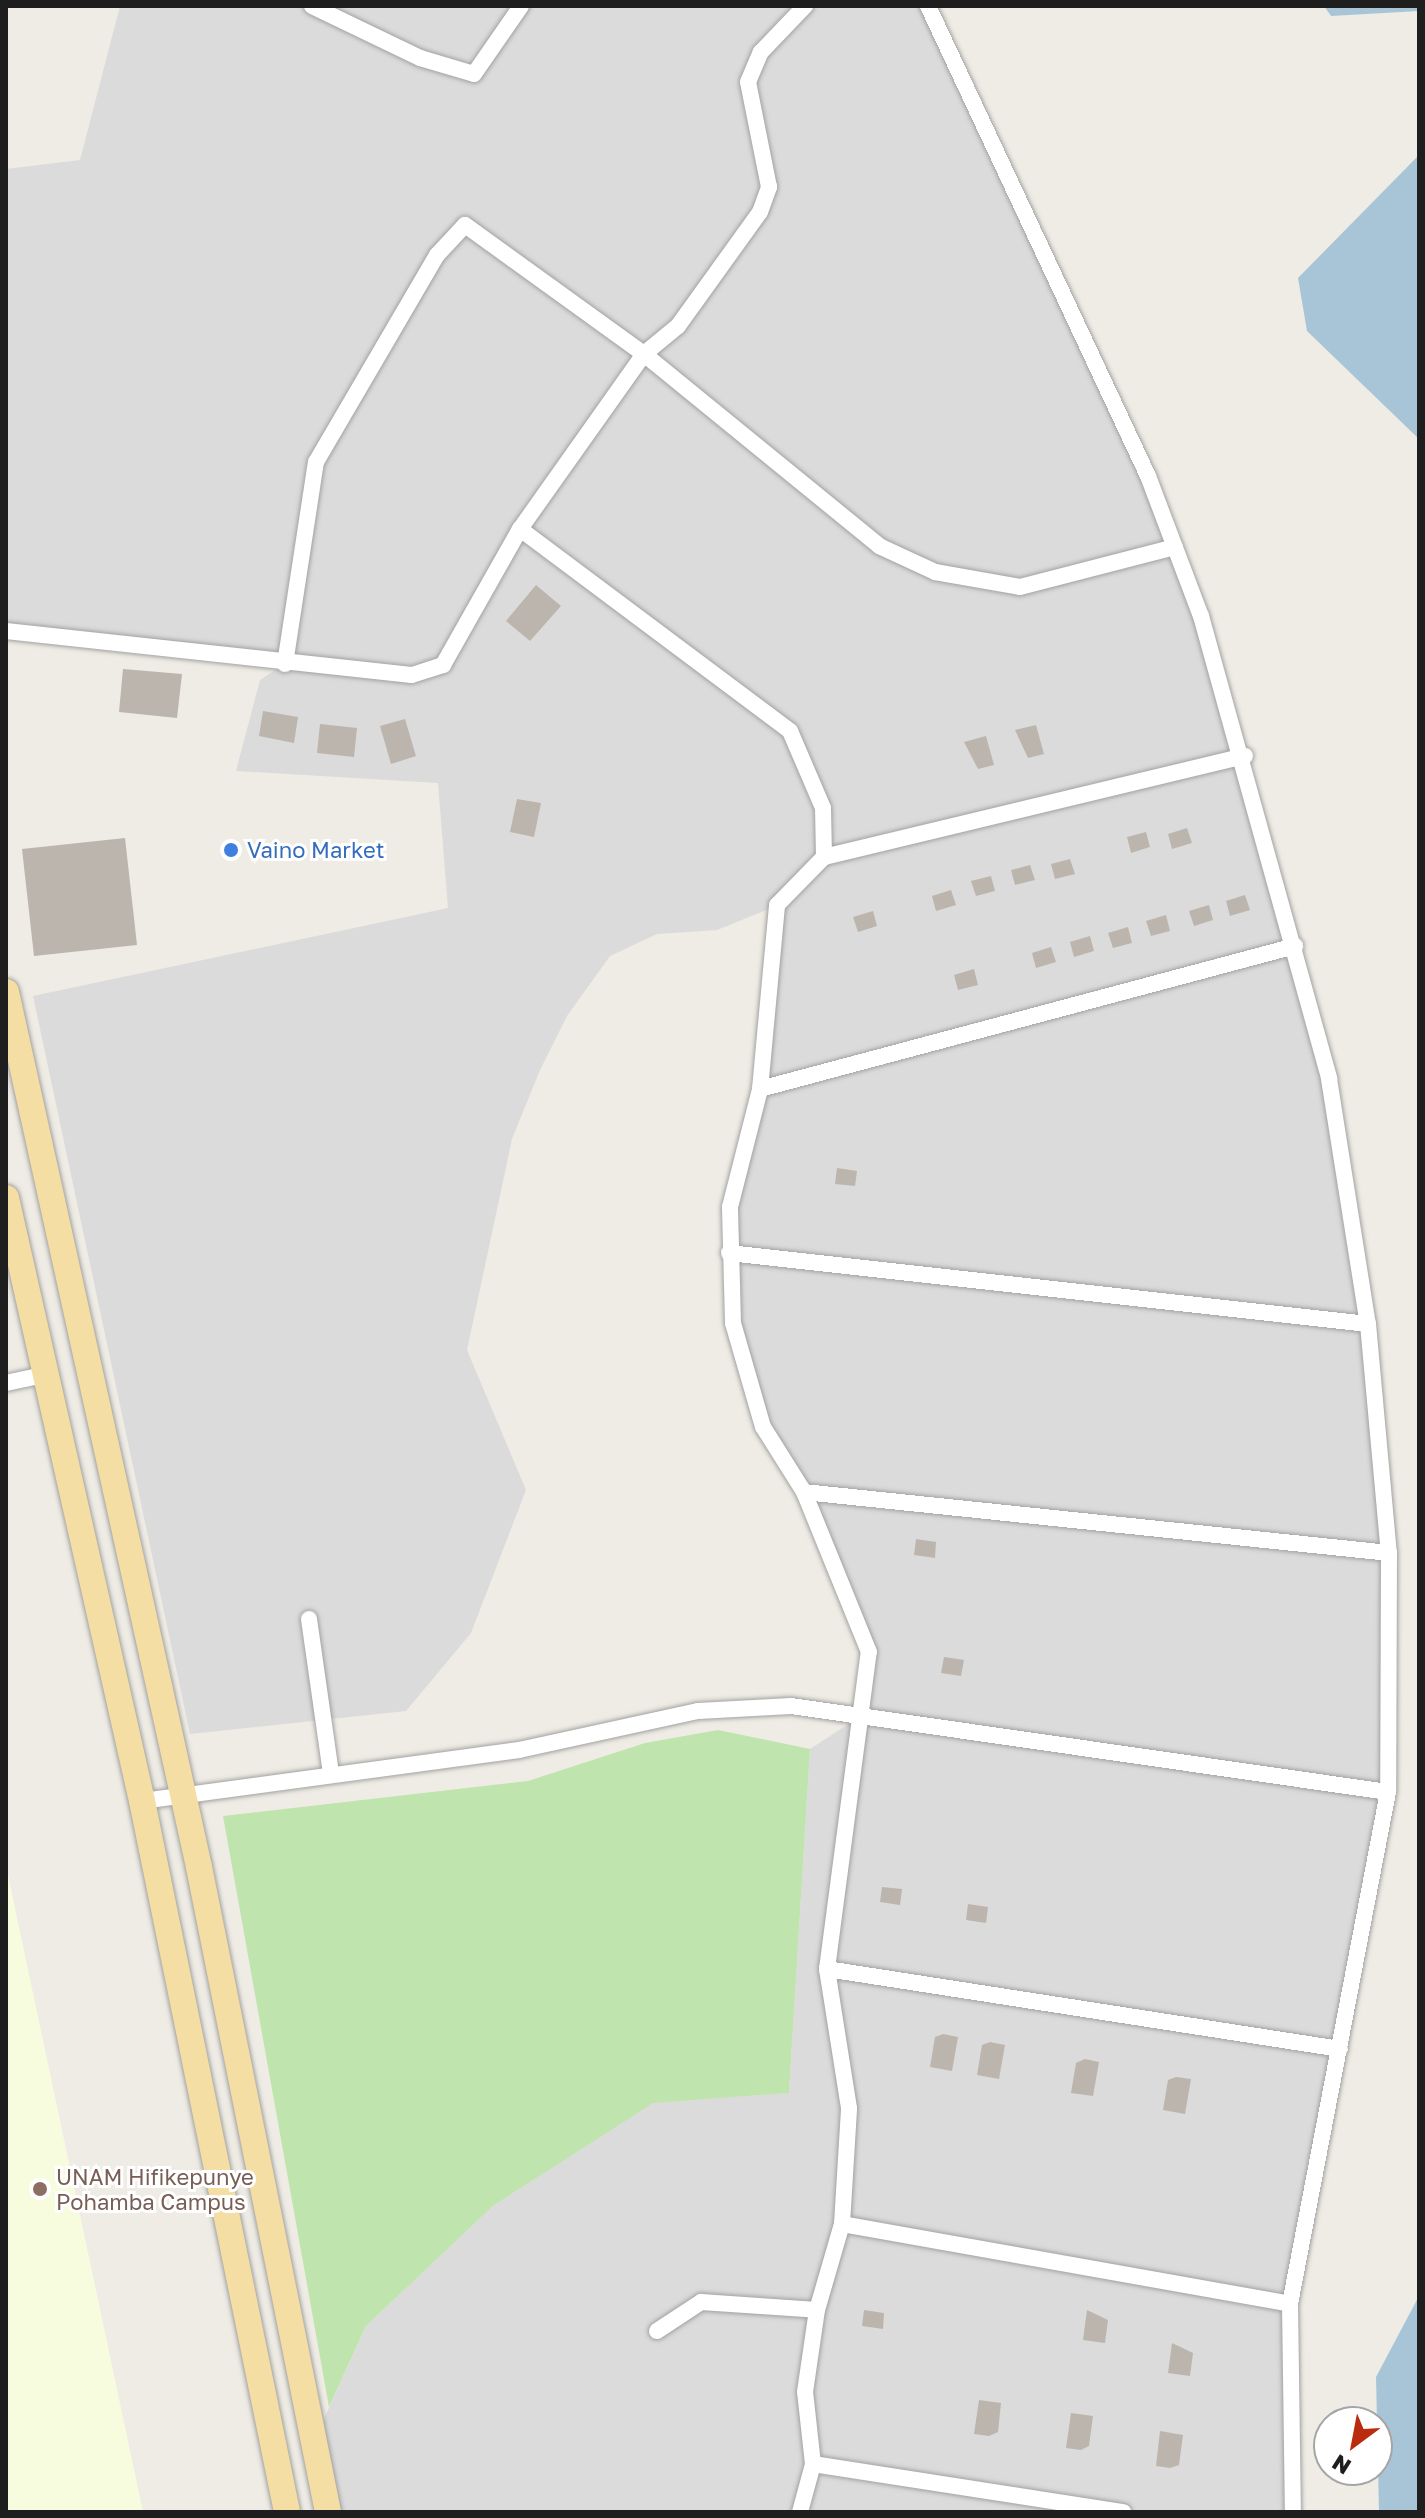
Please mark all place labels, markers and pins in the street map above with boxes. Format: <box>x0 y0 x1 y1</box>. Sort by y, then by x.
place label: Vaino Market <box>247 837 384 863</box>
marker: Vaino Market <box>222 841 240 859</box>
place label: UNAM Hifikepunye Pohamba Campus <box>56 2163 254 2214</box>
marker: UNAM Hifikepunye Pohamba Campus <box>31 2180 49 2198</box>

